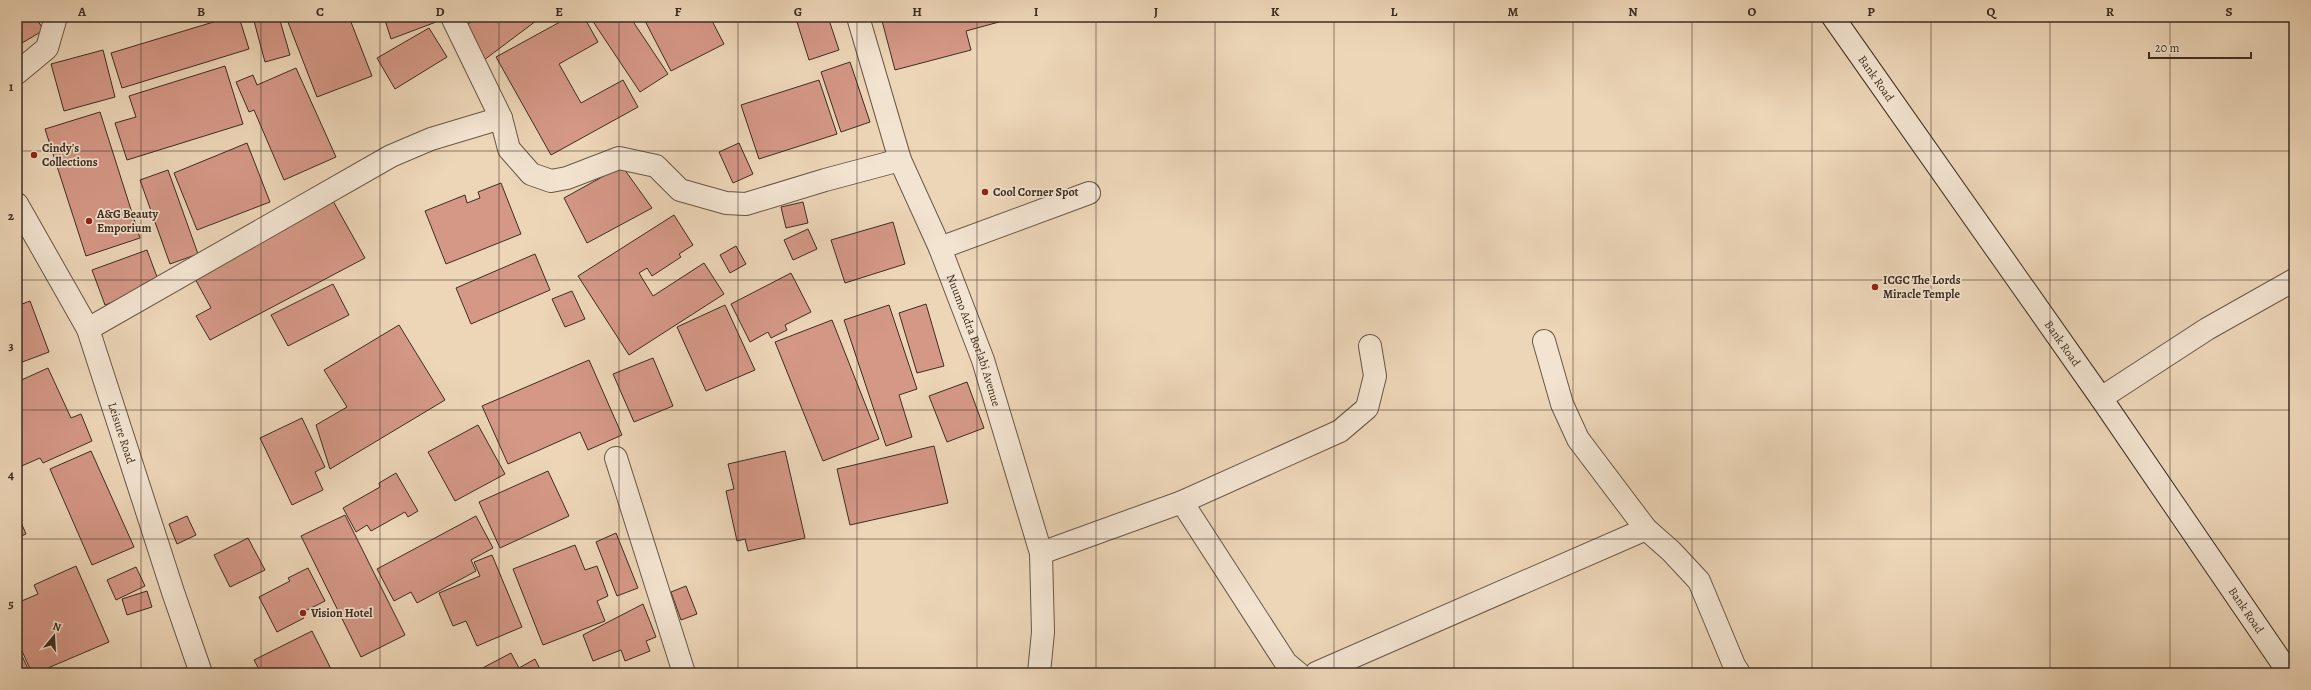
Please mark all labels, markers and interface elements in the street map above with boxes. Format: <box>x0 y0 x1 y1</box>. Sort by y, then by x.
text: A <box>77 3 87 20</box>
text: B <box>197 3 205 20</box>
text: C <box>316 3 324 20</box>
text: D <box>435 3 445 20</box>
text: E <box>555 3 563 20</box>
text: F <box>675 3 682 20</box>
text: G <box>794 3 802 20</box>
text: H <box>912 3 922 20</box>
text: I <box>1034 3 1039 20</box>
text: J <box>1154 3 1158 20</box>
text: K <box>1271 3 1280 20</box>
text: L <box>1391 3 1398 20</box>
text: M <box>1508 3 1519 20</box>
text: N <box>1628 3 1638 20</box>
text: O <box>1748 3 1757 20</box>
text: P <box>1867 3 1875 20</box>
text: Q <box>1987 3 1998 20</box>
text: R <box>2106 3 2115 20</box>
text: S <box>2225 3 2233 20</box>
scale bar <box>2149 34 2251 60</box>
text: 20 m <box>2155 40 2179 56</box>
street label: Bank Road <box>1854 52 1898 105</box>
text: 1 <box>9 78 14 95</box>
place label: Cindy's Collections <box>42 140 98 170</box>
marker: Cindy's Collections <box>29 150 39 160</box>
place label: Cool Corner Spot <box>993 184 1079 200</box>
marker: Cool Corner Spot <box>980 187 990 197</box>
place label: A&G Beauty Emporium <box>96 206 158 236</box>
text: 2 <box>8 207 15 224</box>
marker: A&G Beauty Emporium <box>84 216 94 226</box>
street label: Nuumo Adra Borlabi Avenue <box>943 272 1005 408</box>
place label: ICGC The Lords Miracle Temple <box>1883 272 1961 302</box>
marker: ICGC The Lords Miracle Temple <box>1870 282 1880 292</box>
street label: Bank Road <box>2041 317 2085 370</box>
text: 3 <box>8 337 14 354</box>
street label: Leisure Road <box>104 400 139 466</box>
text: 4 <box>8 466 14 483</box>
street label: Bank Road <box>2225 584 2268 637</box>
text: 5 <box>8 595 14 612</box>
place label: Vision Hotel <box>310 605 373 621</box>
marker: Vision Hotel <box>298 608 308 618</box>
north arrow <box>34 616 74 656</box>
text: N <box>51 619 63 635</box>

